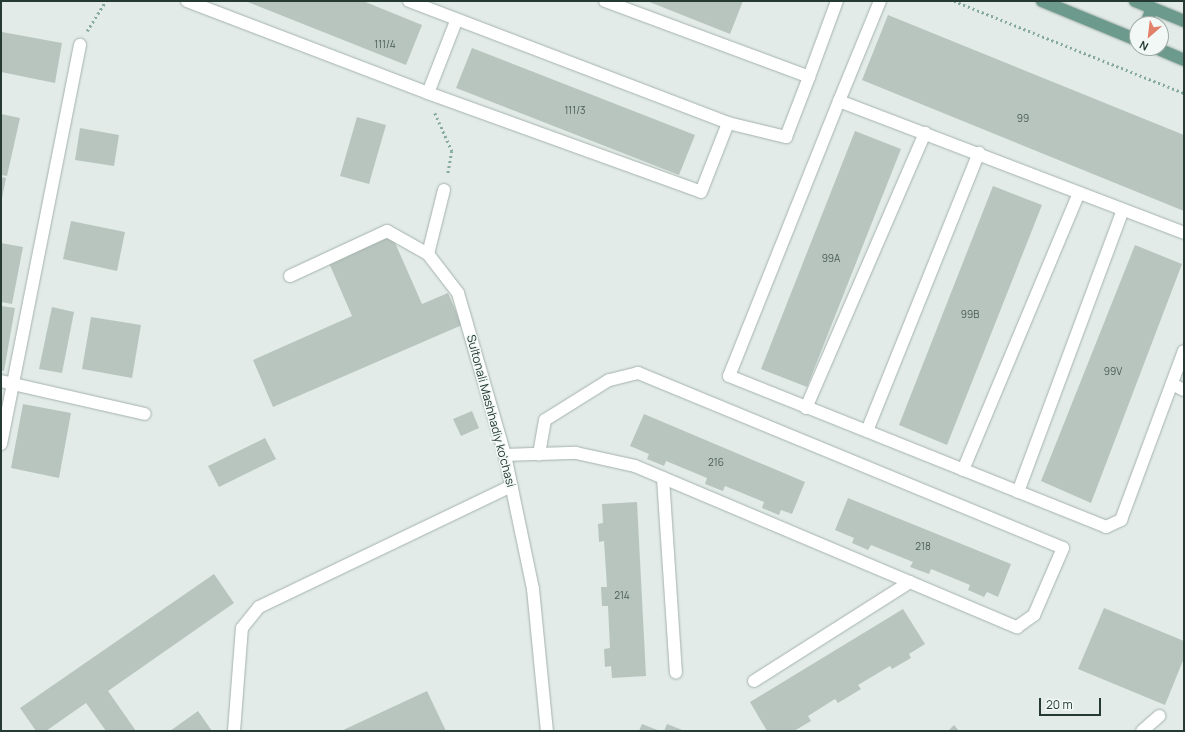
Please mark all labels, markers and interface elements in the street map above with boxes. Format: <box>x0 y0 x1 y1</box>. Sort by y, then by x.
north arrow <box>1129 16 1169 56</box>
text: N <box>1137 38 1151 55</box>
house number: 111/4 <box>374 39 396 51</box>
house number: 111/3 <box>564 105 586 117</box>
house number: 99 <box>1017 113 1029 125</box>
house number: 99A <box>822 253 840 265</box>
house number: 99B <box>961 309 979 321</box>
street label: Sultonali Mashhadiy ko'chasi <box>464 333 518 489</box>
house number: 99V <box>1104 366 1122 378</box>
house number: 216 <box>708 457 724 469</box>
house number: 218 <box>915 541 931 553</box>
house number: 214 <box>614 590 630 602</box>
scale bar <box>1041 690 1103 716</box>
text: 20 m <box>1046 696 1073 713</box>

